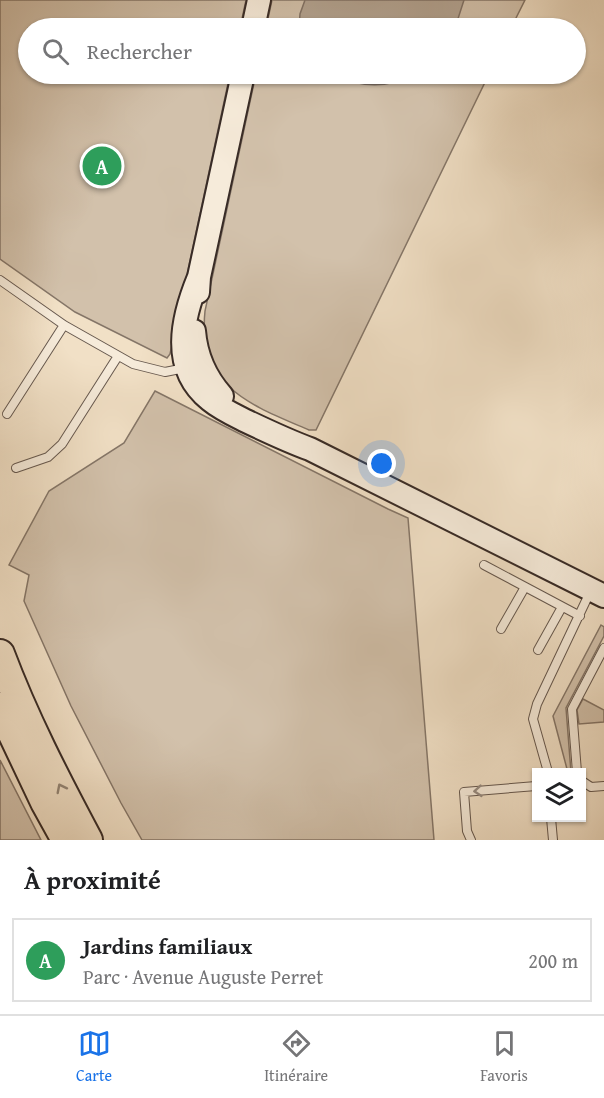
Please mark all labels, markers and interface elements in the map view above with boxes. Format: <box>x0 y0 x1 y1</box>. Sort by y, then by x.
search box <box>18 18 586 84</box>
icon: search <box>39 35 72 68</box>
text: Rechercher <box>87 35 192 67</box>
pin: A <box>82 144 122 188</box>
your location <box>367 449 396 478</box>
map controls <box>532 768 586 822</box>
button: layers <box>532 768 586 822</box>
one-way arrow <box>57 784 68 795</box>
one-way arrow <box>474 784 483 797</box>
text: À proximité <box>24 860 161 899</box>
text: Jardins familiaux <box>83 930 252 962</box>
text: A <box>39 946 52 975</box>
text: 200 m <box>528 946 578 975</box>
text: Parc · Avenue Auguste Perret <box>83 962 323 991</box>
tab: Carte <box>76 1027 112 1087</box>
tab: Itinéraire <box>264 1027 328 1087</box>
tab: Favoris <box>480 1027 528 1087</box>

